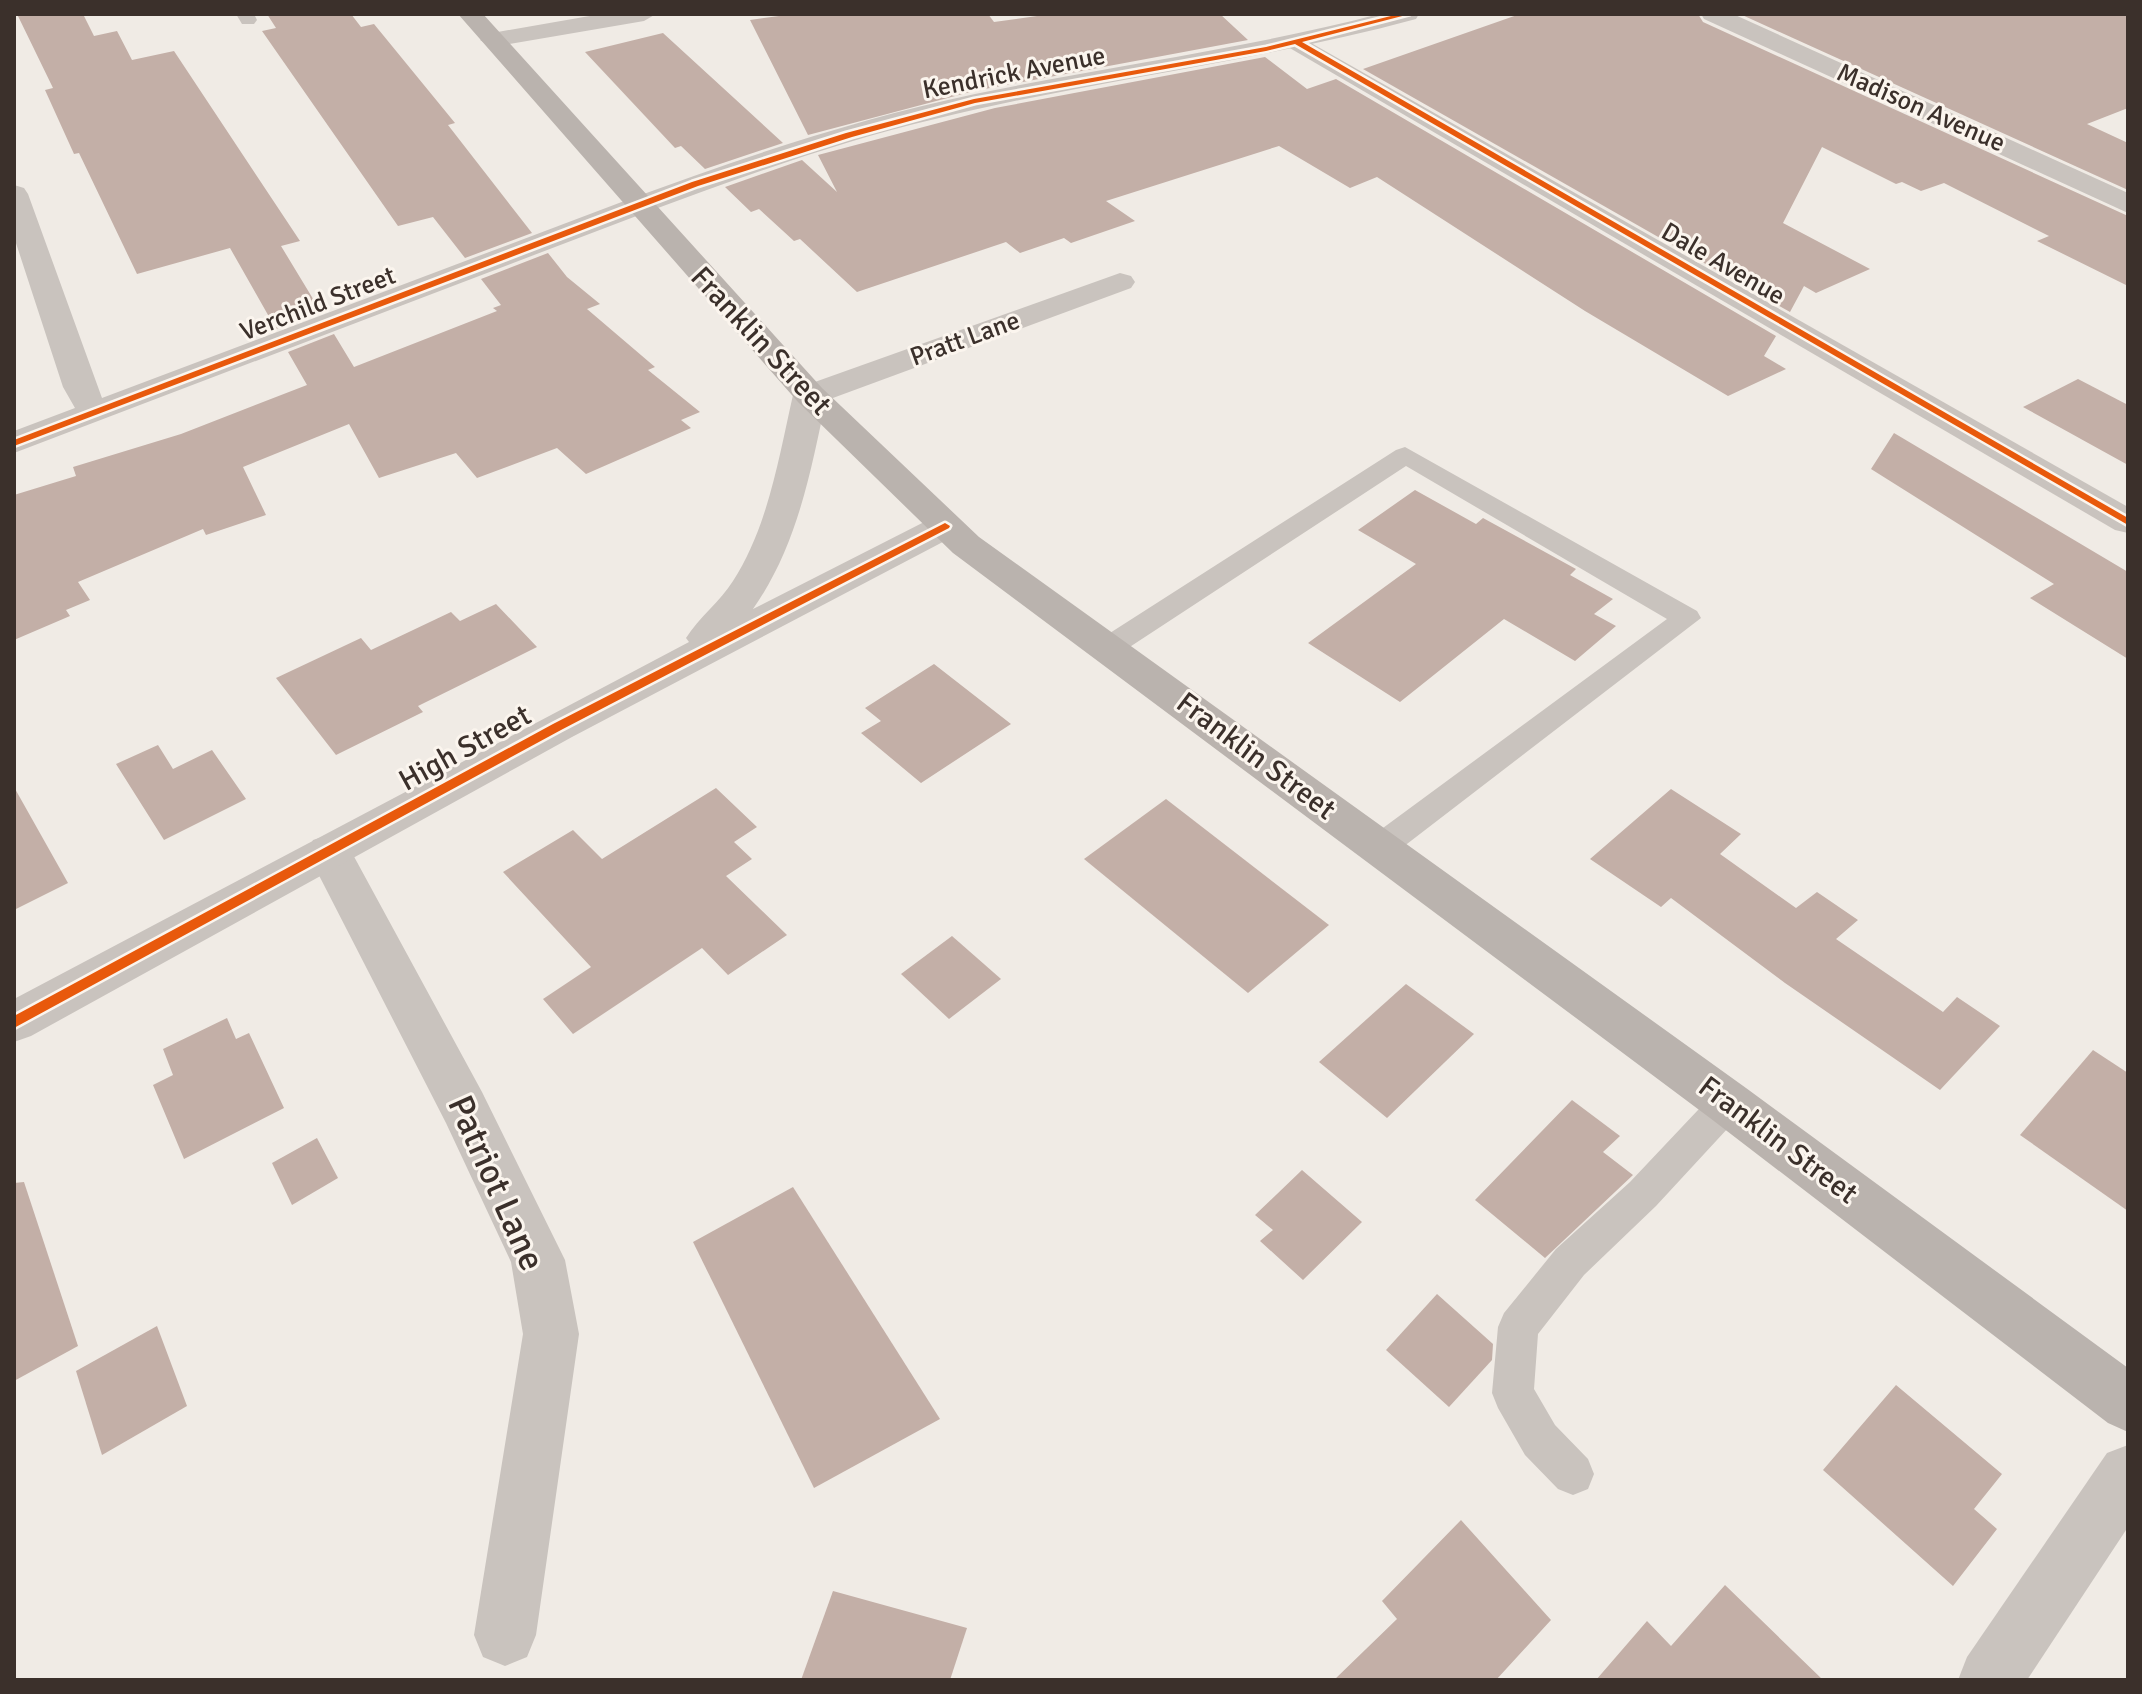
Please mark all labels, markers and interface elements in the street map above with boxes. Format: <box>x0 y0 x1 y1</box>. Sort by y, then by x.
street label: Kendrick Avenue <box>920 40 1108 106</box>
street label: Madison Avenue <box>1832 57 2010 159</box>
street label: Dale Avenue <box>1656 216 1790 312</box>
street label: Franklin Street <box>683 259 839 423</box>
street label: Verchild Street <box>236 260 400 348</box>
street label: Pratt Lane <box>906 304 1024 374</box>
street label: Franklin Street <box>1169 684 1343 828</box>
street label: High Street <box>392 697 538 799</box>
street label: Franklin Street <box>1691 1068 1865 1212</box>
street label: Patriot Lane <box>437 1088 555 1278</box>

